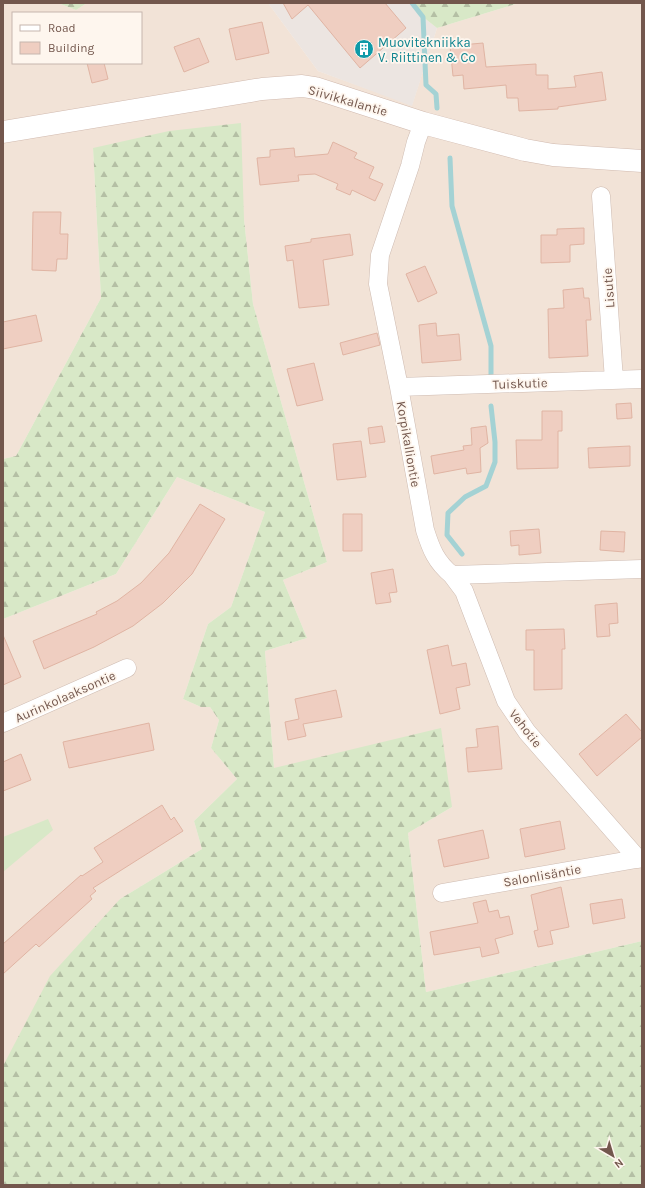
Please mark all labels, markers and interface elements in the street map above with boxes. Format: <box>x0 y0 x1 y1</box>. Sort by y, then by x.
legend <box>12 12 142 64</box>
text: Road <box>48 21 76 35</box>
place label: Muovitekniikka V. Riittinen & Co <box>378 35 476 65</box>
building icon: Muovitekniikka V. Riittinen & Co <box>353 38 375 60</box>
text: Building <box>48 41 95 55</box>
street label: Siivikkalantie <box>306 82 390 119</box>
street label: Lisutie <box>600 267 617 308</box>
street label: Tuiskutie <box>492 375 548 392</box>
street label: Korpikalliontie <box>394 400 424 489</box>
street label: Aurinkolaaksontie <box>13 667 118 725</box>
street label: Vehotie <box>506 706 545 750</box>
street label: Salonlisäntie <box>502 861 582 890</box>
north arrow <box>593 1136 633 1176</box>
text: N <box>612 1156 626 1171</box>

